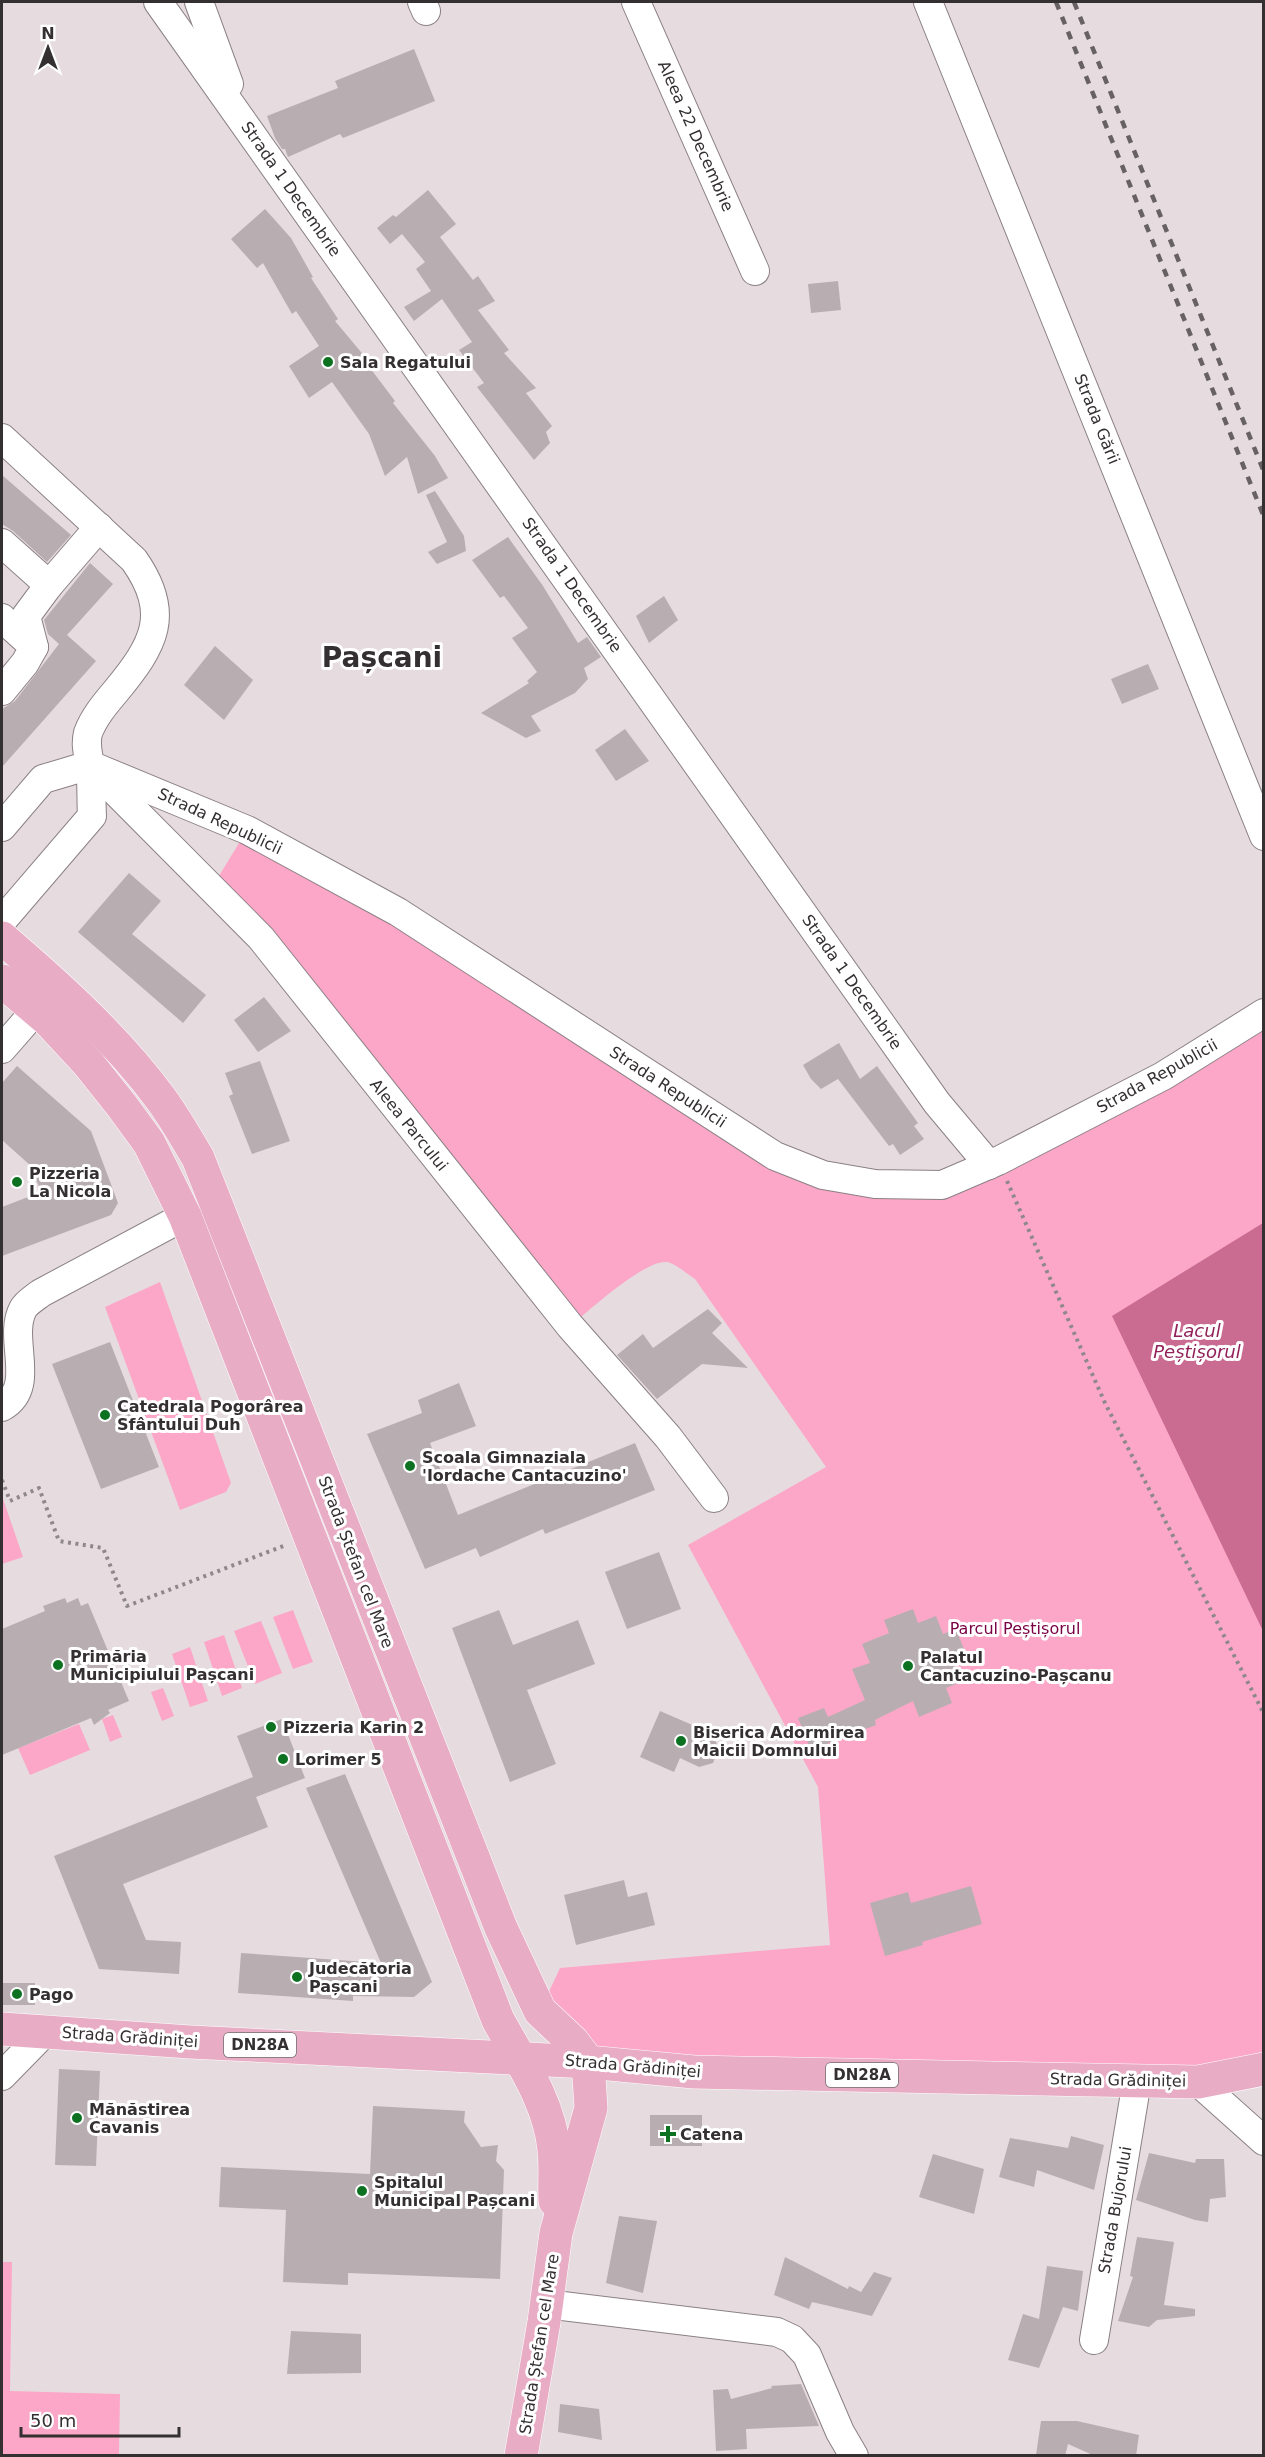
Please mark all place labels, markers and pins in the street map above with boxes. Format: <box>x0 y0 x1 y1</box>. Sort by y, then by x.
place label: Sala Regatului <box>340 353 471 372</box>
marker: Sala Regatului <box>321 355 335 369</box>
place label: Pizzeria La Nicola <box>29 1164 111 1201</box>
marker: Pizzeria La Nicola <box>10 1175 24 1189</box>
place label: Catedrala Pogorârea Sfântului Duh <box>117 1397 303 1434</box>
marker: Catedrala Pogorârea Sfântului Duh <box>98 1408 112 1422</box>
place label: Scoala Gimnaziala 'Iordache Cantacuzino' <box>422 1448 627 1485</box>
marker: Scoala Gimnaziala 'Iordache Cantacuzino' <box>403 1459 417 1473</box>
place label: Primăria Municipiului Pașcani <box>70 1647 254 1684</box>
place label: Palatul Cantacuzino-Pașcanu <box>920 1648 1112 1685</box>
marker: Primăria Municipiului Pașcani <box>51 1658 65 1672</box>
marker: Palatul Cantacuzino-Pașcanu <box>901 1659 915 1673</box>
place label: Pizzeria Karin 2 <box>283 1718 424 1737</box>
marker: Pizzeria Karin 2 <box>264 1720 278 1734</box>
place label: Biserica Adormirea Maicii Domnului <box>693 1723 865 1760</box>
marker: Biserica Adormirea Maicii Domnului <box>674 1734 688 1748</box>
place label: Lorimer 5 <box>295 1750 382 1769</box>
marker: Lorimer 5 <box>276 1752 290 1766</box>
place label: Judecătoria Pașcani <box>308 1959 412 1996</box>
marker: Judecătoria Pașcani <box>290 1970 304 1984</box>
place label: Pago <box>29 1985 74 2004</box>
marker: Pago <box>10 1987 24 2001</box>
place label: Mănăstirea Cavanis <box>89 2100 190 2137</box>
marker: Mănăstirea Cavanis <box>70 2111 84 2125</box>
place label: Catena <box>680 2125 743 2144</box>
marker: Catena <box>661 2127 675 2141</box>
place label: Spitalul Municipal Pașcani <box>374 2173 535 2210</box>
marker: Spitalul Municipal Pașcani <box>355 2184 369 2198</box>

